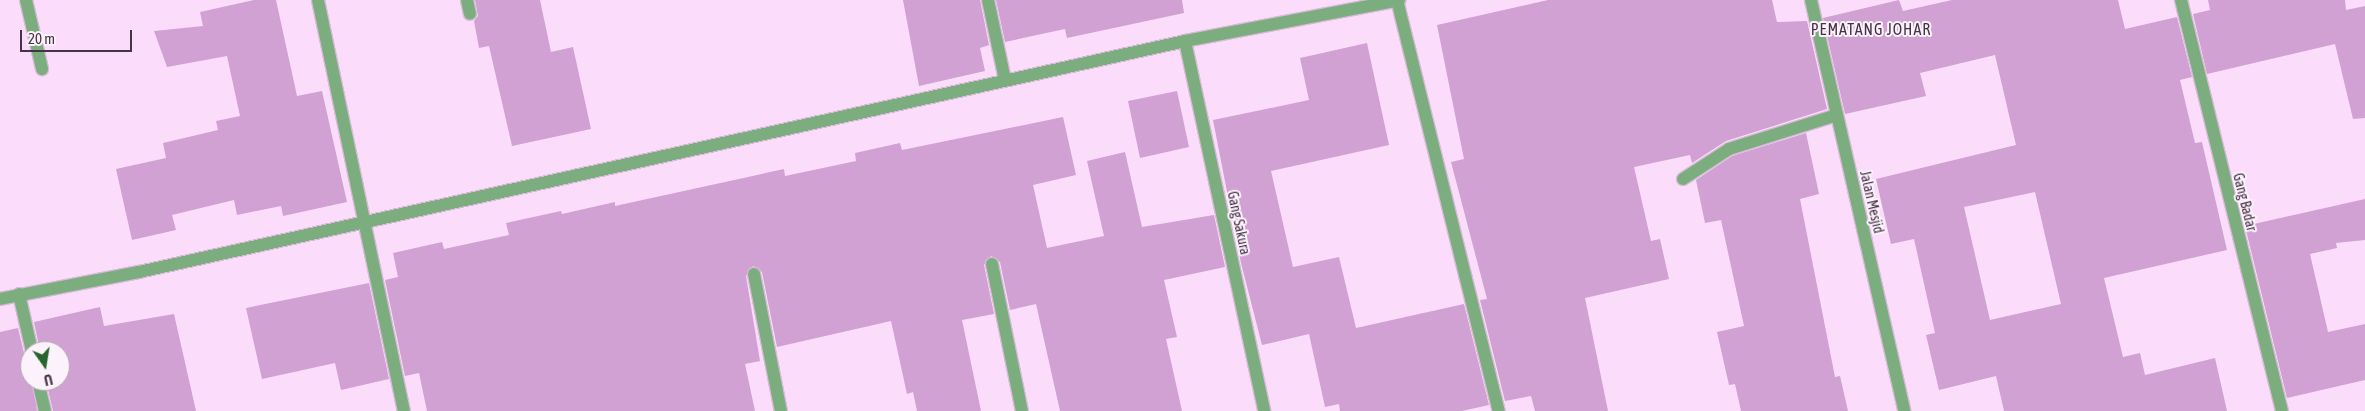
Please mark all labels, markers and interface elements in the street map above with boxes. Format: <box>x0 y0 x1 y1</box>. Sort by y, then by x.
district label: PEMATANG JOHAR <box>1809 19 1933 39</box>
scale bar <box>22 20 135 52</box>
text: 20 m <box>28 30 55 47</box>
street label: Jalan Mesjid <box>1857 169 1887 235</box>
street label: Gang Badar <box>2230 171 2260 233</box>
street label: Gang Sakura <box>1224 190 1254 256</box>
north arrow <box>20 341 70 391</box>
text: U <box>42 371 54 388</box>

